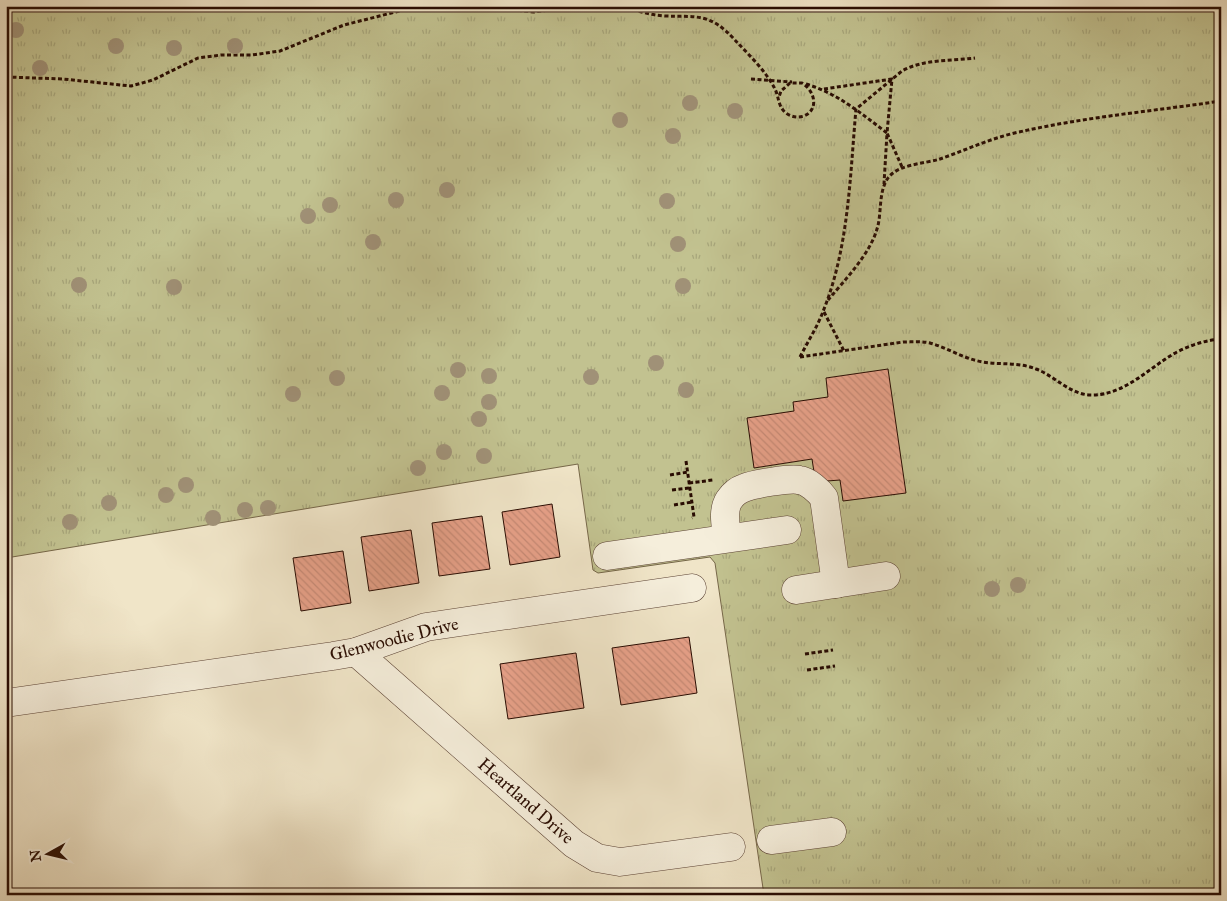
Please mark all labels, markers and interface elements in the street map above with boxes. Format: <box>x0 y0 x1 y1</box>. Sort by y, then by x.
street label: Glenwoodie Drive <box>327 612 461 666</box>
street label: Heartland Drive <box>473 753 579 849</box>
north arrow <box>22 828 72 878</box>
text: N <box>26 849 45 863</box>

